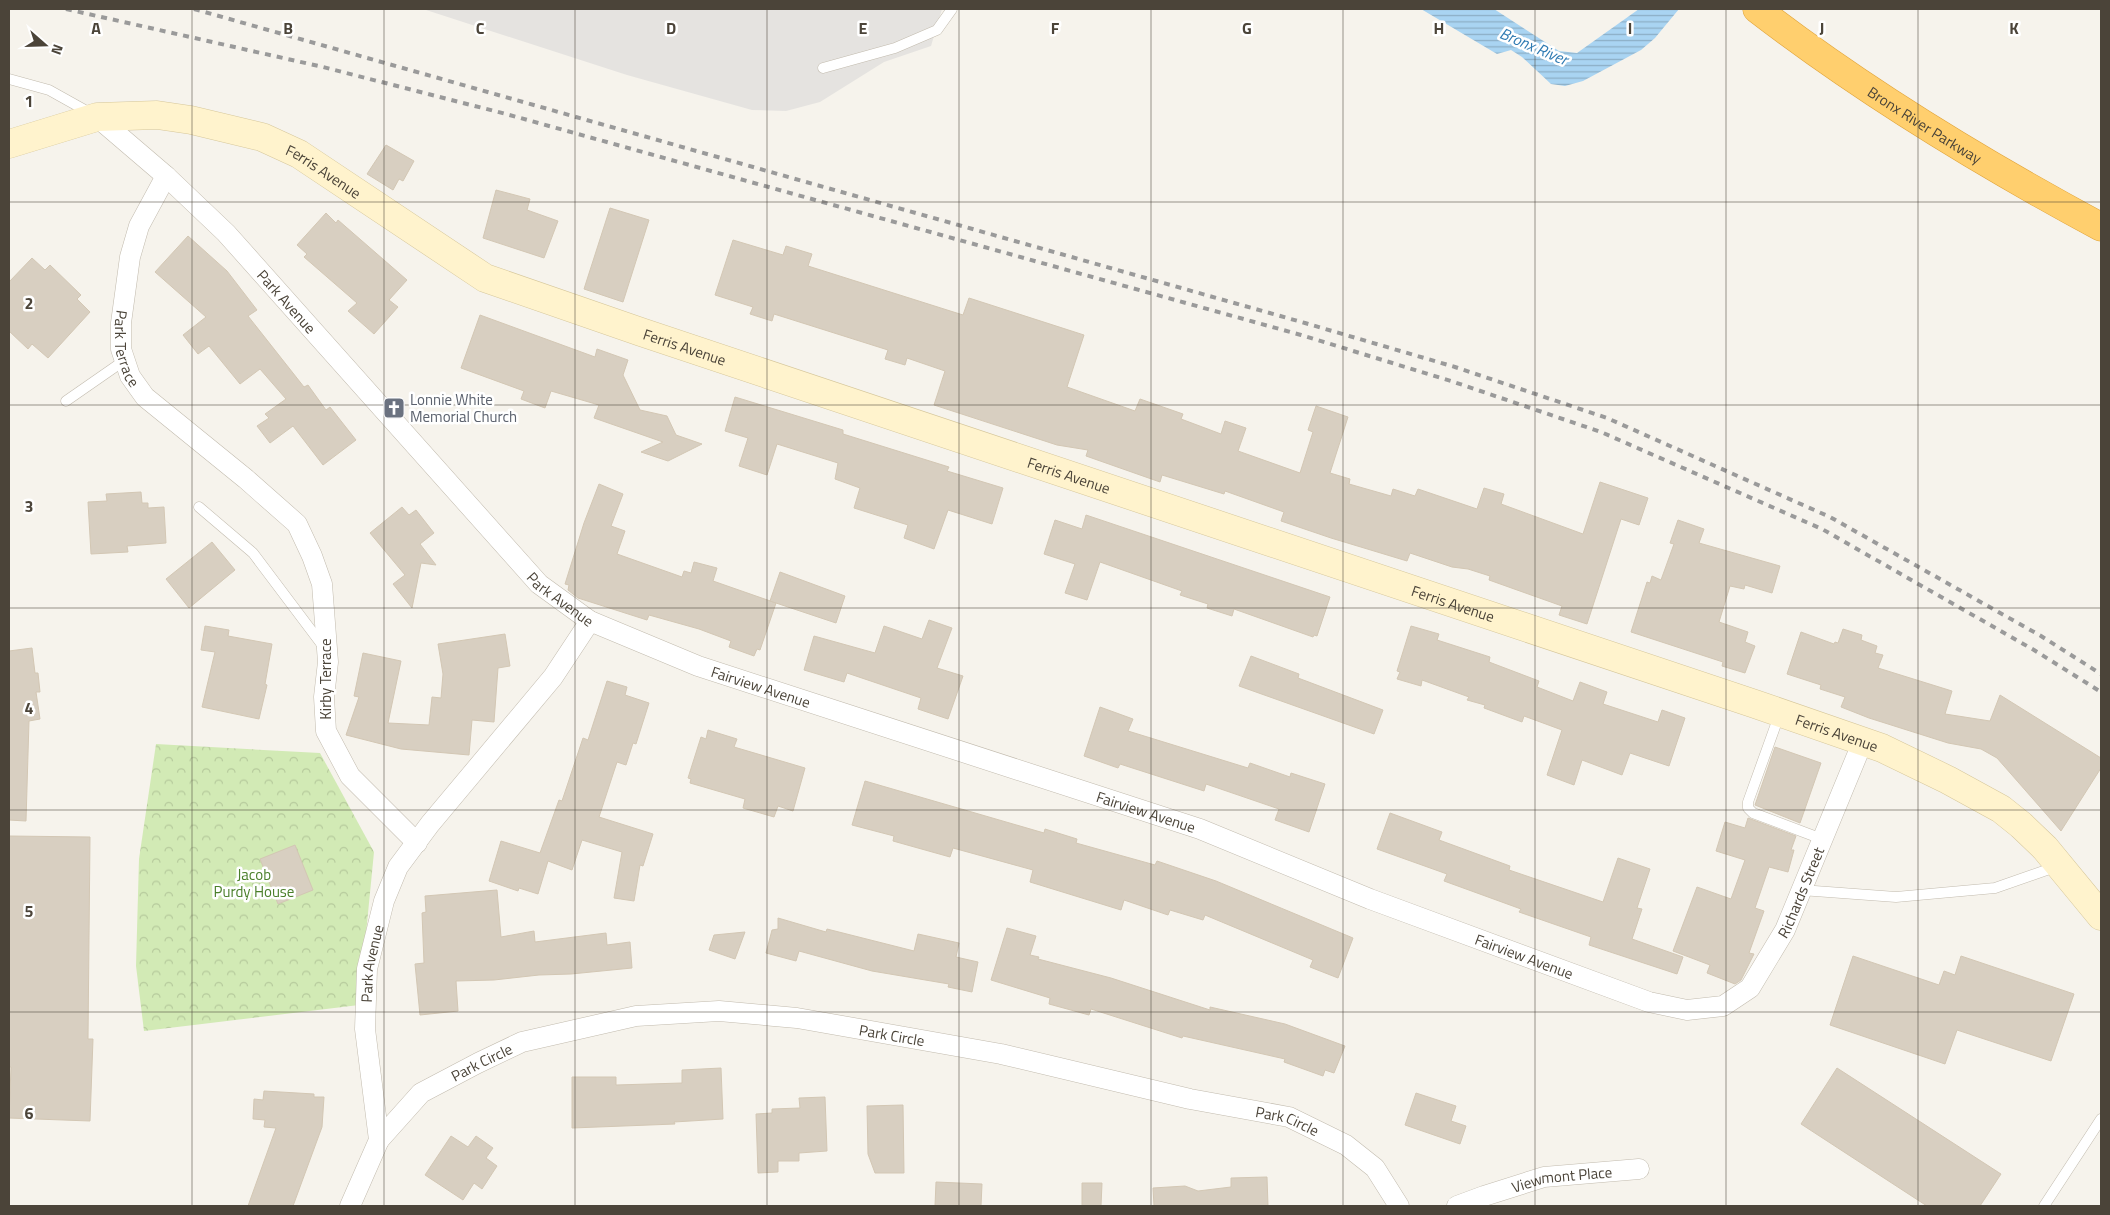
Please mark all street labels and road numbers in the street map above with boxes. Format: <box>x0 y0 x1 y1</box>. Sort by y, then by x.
street label: Bronx River Parkway <box>1863 80 1986 169</box>
street label: Ferris Avenue <box>282 138 366 204</box>
street label: Park Avenue <box>252 264 322 338</box>
street label: Park Terrace <box>109 309 146 392</box>
street label: Ferris Avenue <box>640 322 729 371</box>
street label: Ferris Avenue <box>1024 450 1113 499</box>
street label: Park Avenue <box>522 566 599 632</box>
street label: Ferris Avenue <box>1409 579 1498 628</box>
street label: Kirby Terrace <box>314 638 337 720</box>
street label: Fairview Avenue <box>708 660 814 713</box>
street label: Ferris Avenue <box>1792 707 1881 757</box>
street label: Fairview Avenue <box>1094 785 1199 838</box>
street label: Richards Street <box>1771 843 1830 942</box>
street label: Park Avenue <box>354 922 389 1003</box>
street label: Fairview Avenue <box>1472 927 1577 985</box>
street label: Park Circle <box>857 1018 927 1052</box>
street label: Park Circle <box>447 1037 516 1087</box>
street label: Park Circle <box>1254 1100 1323 1142</box>
street label: Viewmont Place <box>1508 1160 1613 1198</box>

